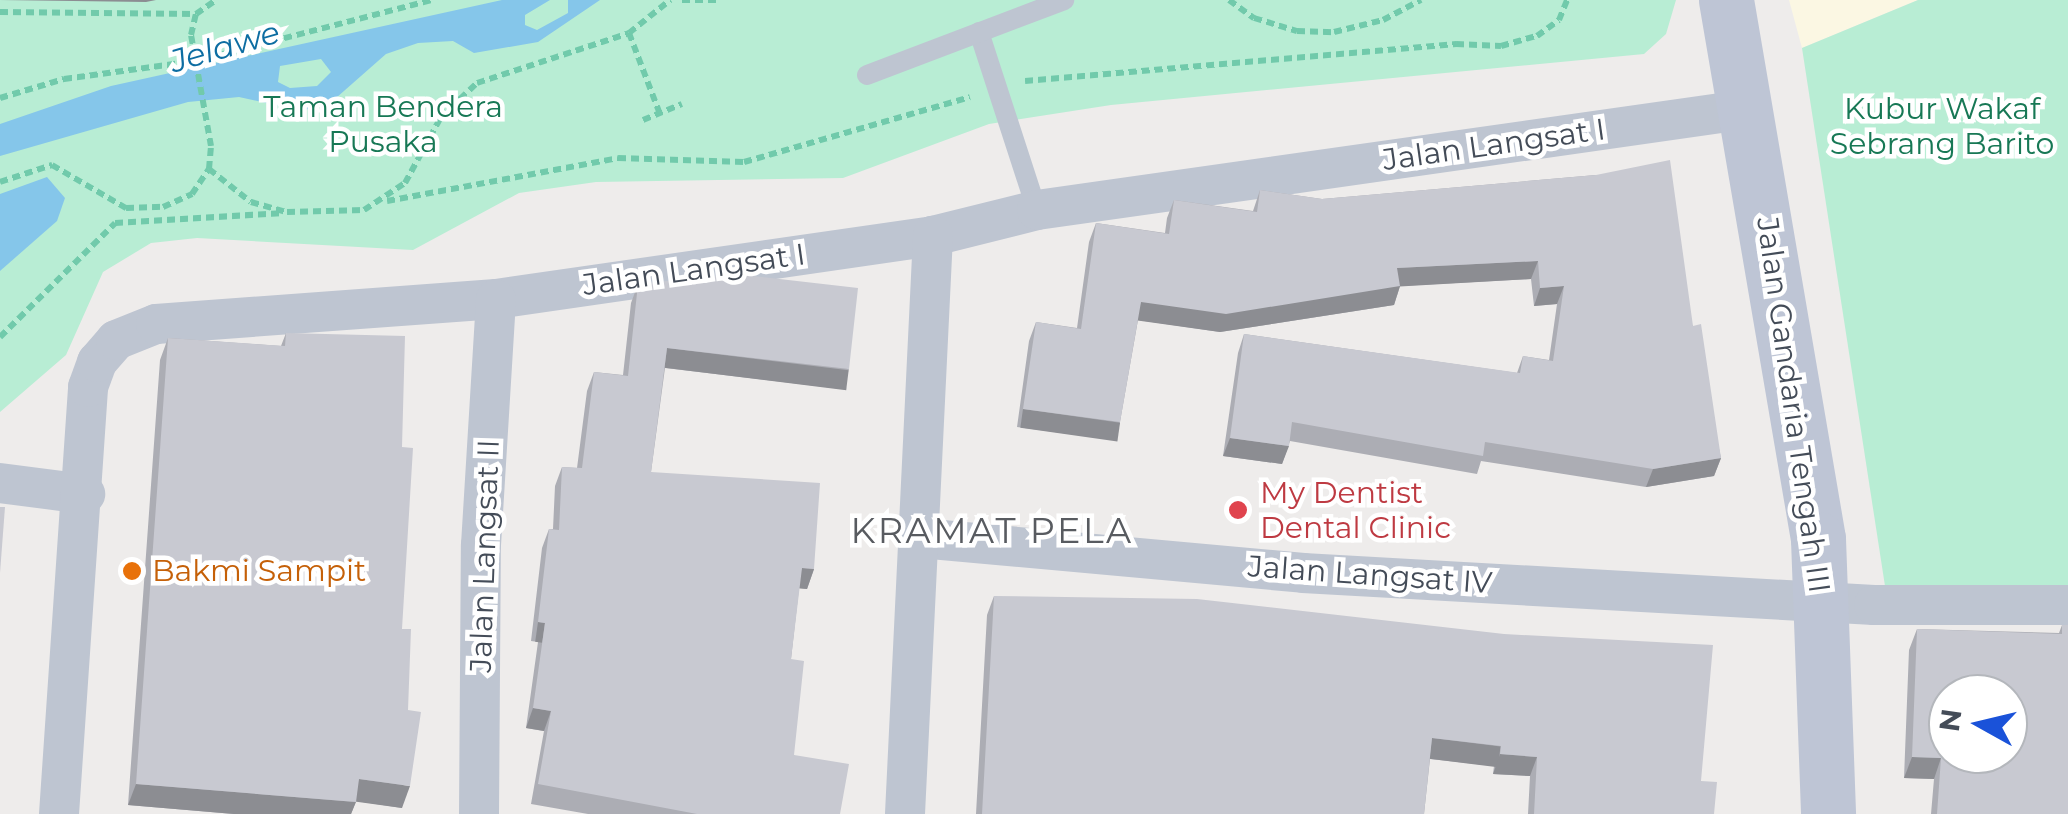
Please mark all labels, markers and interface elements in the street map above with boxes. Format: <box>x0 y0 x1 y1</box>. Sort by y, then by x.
water label: Jelawe <box>166 13 284 81</box>
park label: Taman Bendera Pusaka <box>263 89 503 160</box>
park label: Kubur Wakaf Sebrang Barito <box>1830 91 2054 162</box>
street label: Jalan Langsat I <box>1380 112 1608 178</box>
street label: Jalan Gandaria Tengah III <box>1749 215 1837 595</box>
street label: Jalan Langsat I <box>580 237 808 303</box>
street label: Jalan Langsat II <box>463 439 507 673</box>
place label: My Dentist Dental Clinic <box>1260 475 1451 546</box>
marker: My Dentist Dental Clinic <box>1225 497 1251 523</box>
district label: KRAMAT PELA <box>850 510 1134 552</box>
street label: Jalan Langsat IV <box>1247 549 1493 601</box>
place label: Bakmi Sampit <box>152 553 366 589</box>
marker: Bakmi Sampit <box>121 560 143 582</box>
north arrow <box>1928 674 2028 774</box>
text: N <box>1932 707 1969 734</box>

